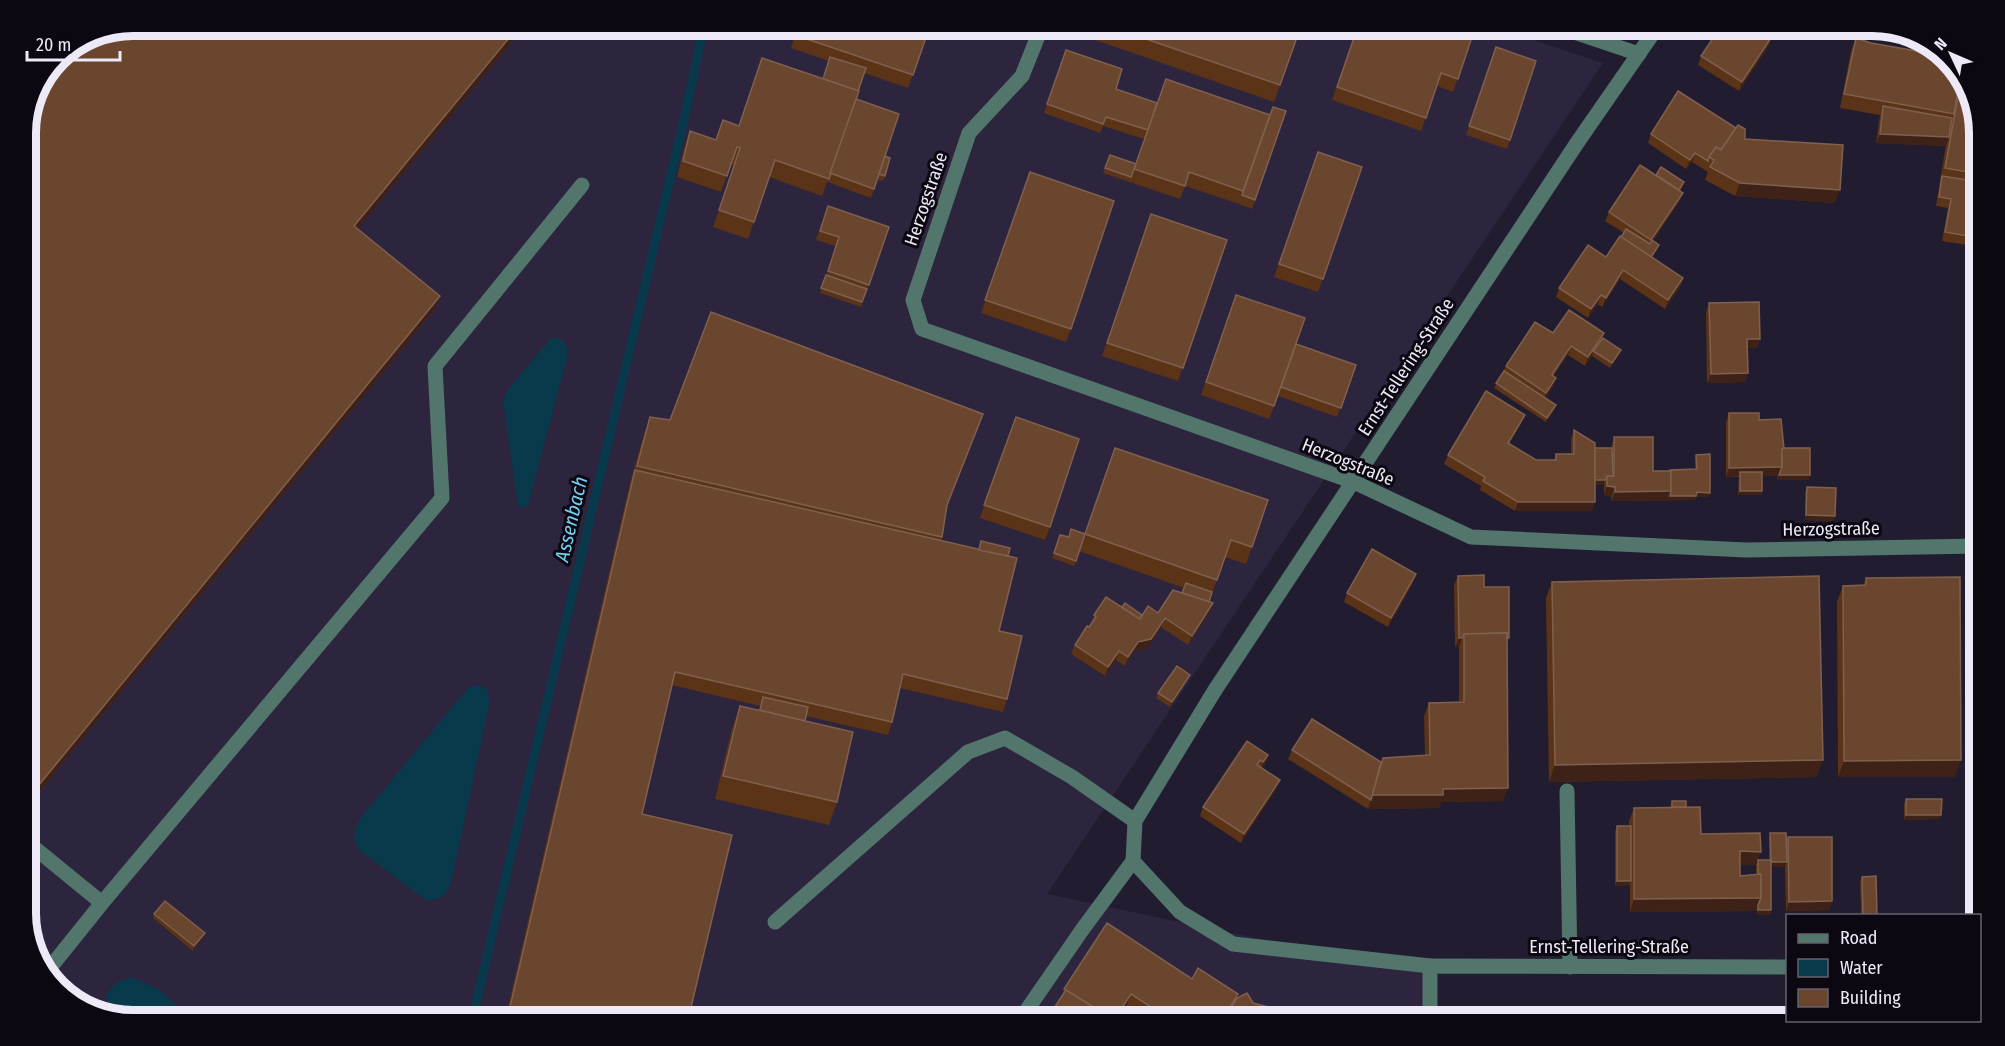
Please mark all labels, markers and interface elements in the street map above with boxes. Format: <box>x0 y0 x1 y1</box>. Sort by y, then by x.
scale bar <box>27 24 120 62</box>
north arrow <box>1921 24 1981 84</box>
text: 20 m <box>36 34 71 56</box>
text: N <box>1930 34 1951 54</box>
street label: Herzogstraße <box>900 149 952 249</box>
street label: Ernst-Tellering-Straße <box>1353 294 1459 440</box>
street label: Herzogstraße <box>1299 434 1397 490</box>
water label: Assenbach <box>549 474 592 565</box>
street label: Herzogstraße <box>1782 517 1880 541</box>
legend <box>1786 914 1981 1022</box>
text: Road <box>1840 927 1877 949</box>
street label: Ernst-Tellering-Straße <box>1529 936 1689 958</box>
text: Water <box>1840 957 1883 979</box>
text: Building <box>1840 987 1901 1009</box>

